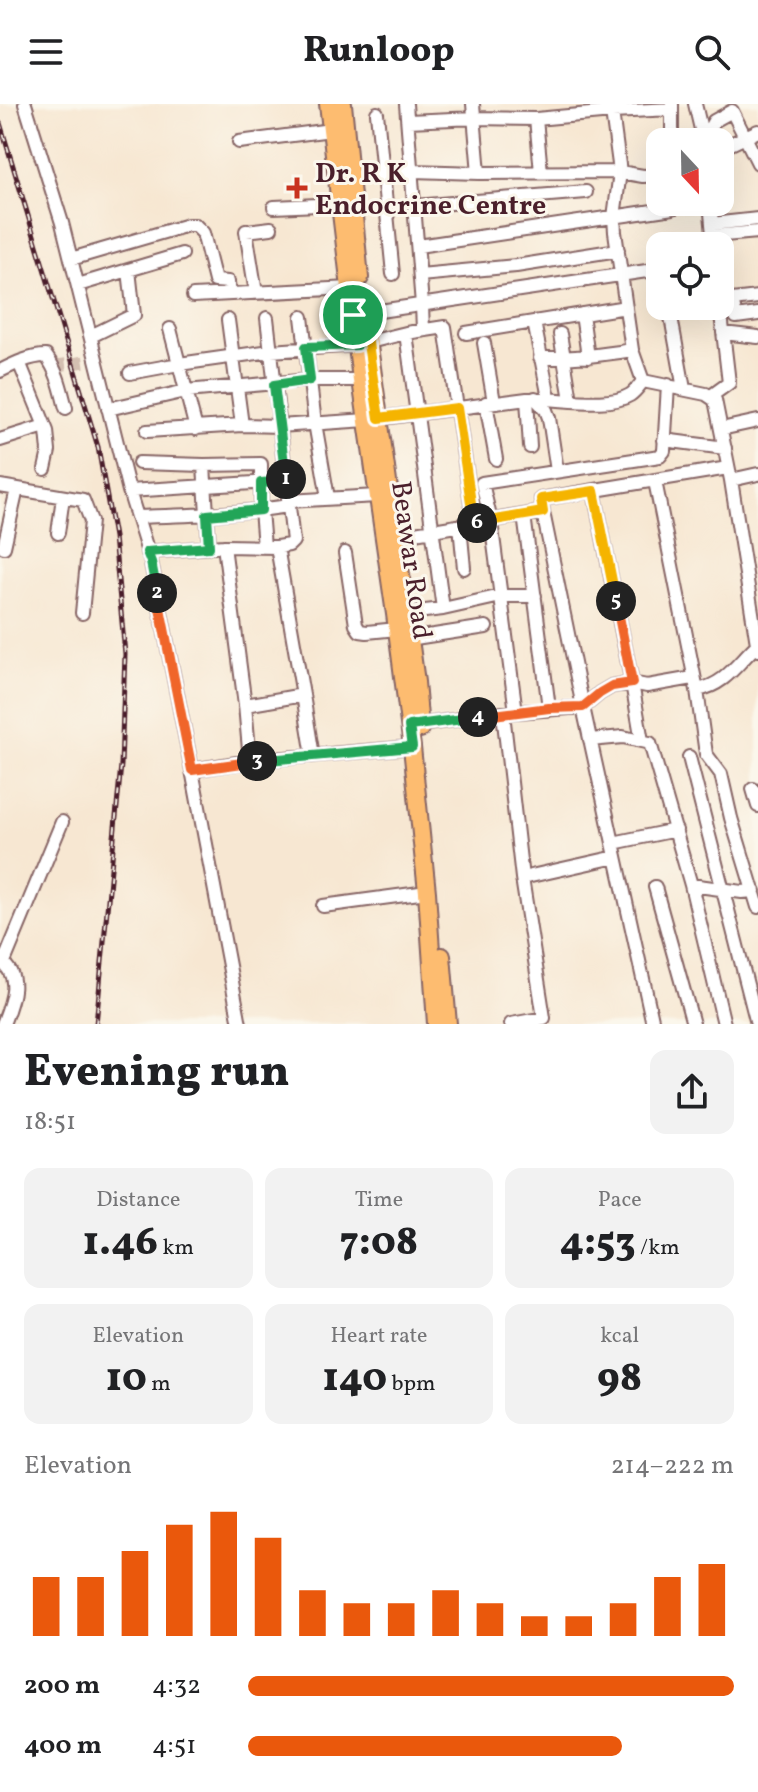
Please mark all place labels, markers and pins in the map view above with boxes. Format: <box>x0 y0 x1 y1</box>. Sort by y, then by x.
place label: Dr. R K Endocrine Centre <box>315 155 546 226</box>
marker: Dr. R K Endocrine Centre <box>286 177 308 199</box>
pin <box>319 281 387 349</box>
pin: 1 <box>266 459 306 499</box>
pin: 6 <box>457 503 497 543</box>
pin: 2 <box>137 573 177 613</box>
pin: 5 <box>596 581 636 621</box>
pin: 4 <box>458 697 498 737</box>
pin: 3 <box>237 741 277 781</box>

